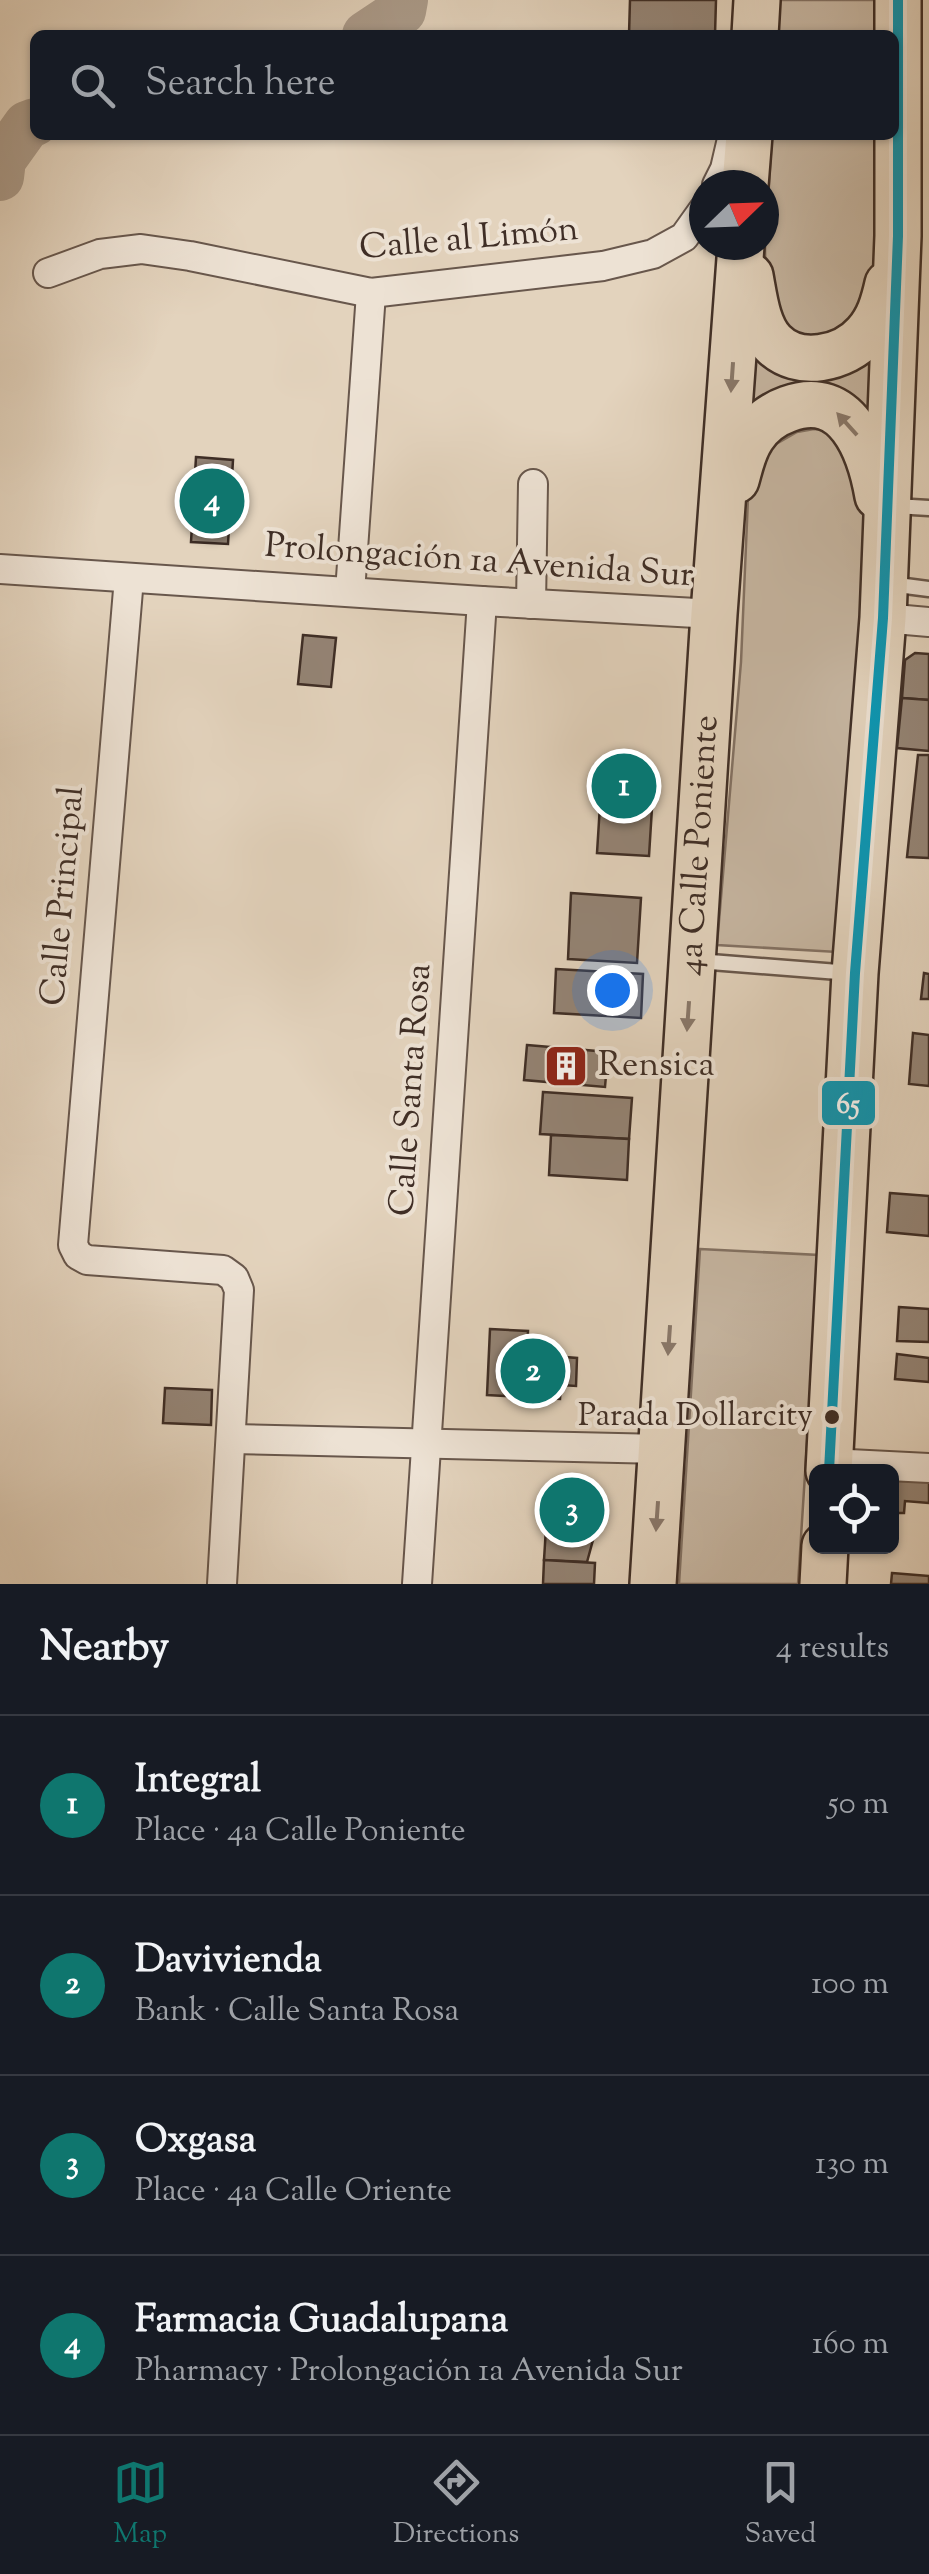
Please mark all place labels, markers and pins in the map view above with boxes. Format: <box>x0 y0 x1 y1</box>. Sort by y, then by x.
pin: 4 <box>180 464 244 538</box>
pin: 1 <box>592 748 656 824</box>
place label: Rensica <box>598 1041 715 1092</box>
building icon: Rensica <box>543 1043 589 1089</box>
pin: 2 <box>500 1334 566 1408</box>
place label: Parada Dollarcity <box>578 1394 813 1440</box>
marker: Parada Dollarcity <box>822 1407 842 1427</box>
pin: 3 <box>540 1472 604 1548</box>

